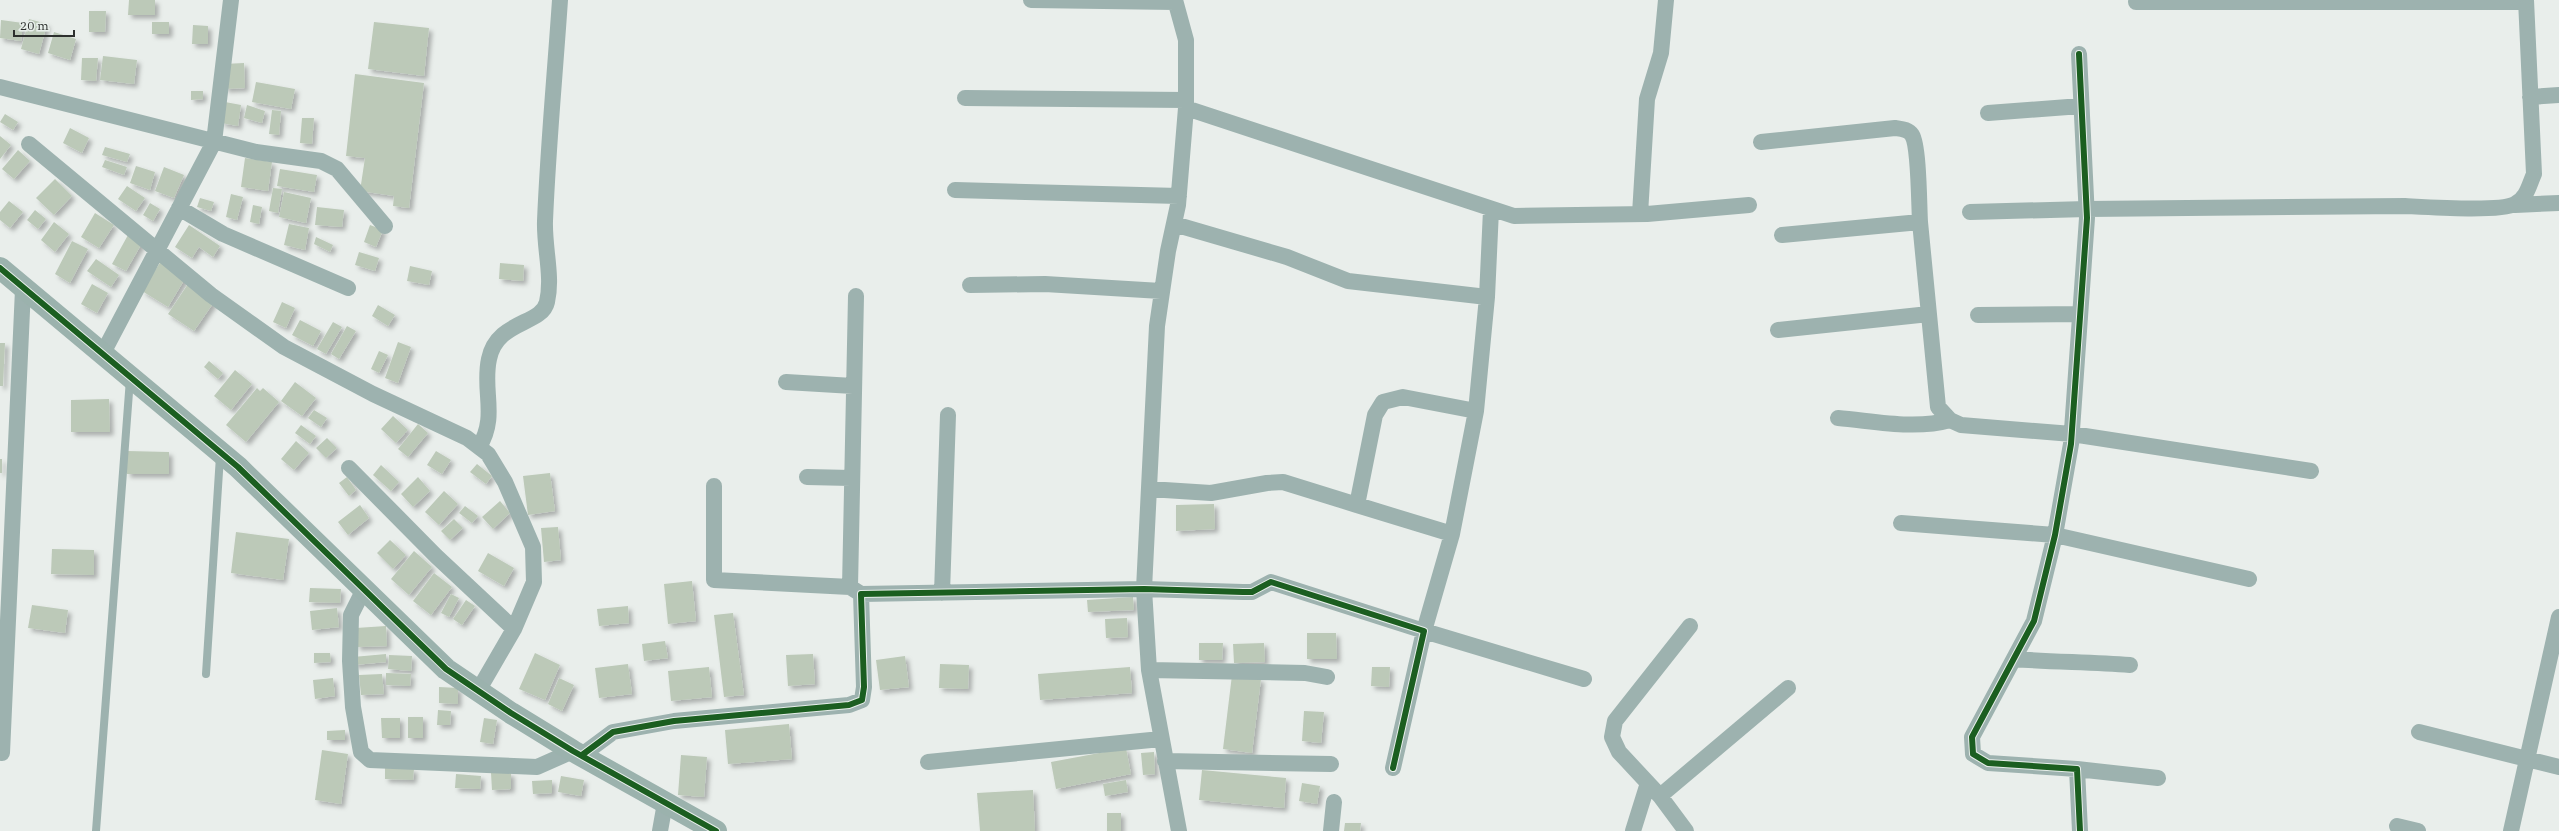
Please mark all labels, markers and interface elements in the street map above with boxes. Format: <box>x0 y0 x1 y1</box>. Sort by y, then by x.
scale bar <box>14 12 74 38</box>
text: 20 m <box>20 18 49 33</box>

